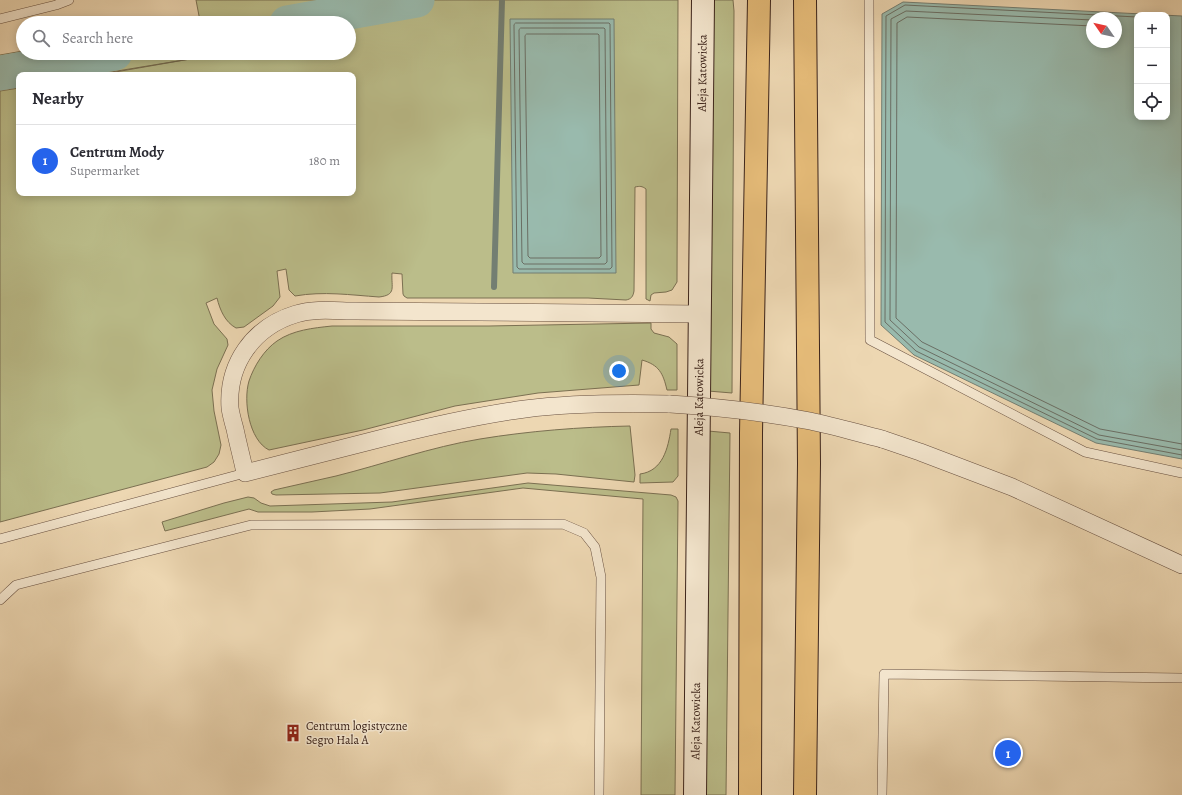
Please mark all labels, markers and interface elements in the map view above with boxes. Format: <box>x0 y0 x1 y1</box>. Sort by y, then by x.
north arrow <box>1086 12 1122 48</box>
map controls <box>1134 12 1170 120</box>
button: + <box>1134 12 1170 48</box>
search box <box>16 16 356 60</box>
icon: search <box>30 27 52 49</box>
text: Search here <box>62 28 133 48</box>
street label: Aleja Katowicka <box>694 34 711 113</box>
button: − <box>1134 48 1170 84</box>
button: locate <box>1134 84 1170 120</box>
text: Nearby <box>32 87 83 110</box>
text: Centrum Mody <box>70 142 164 162</box>
text: 1 <box>43 152 47 169</box>
text: 180 m <box>309 152 340 169</box>
text: Supermarket <box>70 162 140 179</box>
street label: Aleja Katowicka <box>691 358 707 437</box>
your location <box>609 361 629 381</box>
street label: Aleja Katowicka <box>687 682 704 761</box>
place label: Centrum logistyczne Segro Hala A <box>306 718 407 748</box>
building icon: Centrum logistyczne Segro Hala A <box>283 723 303 743</box>
pin: 1 <box>995 738 1021 768</box>

